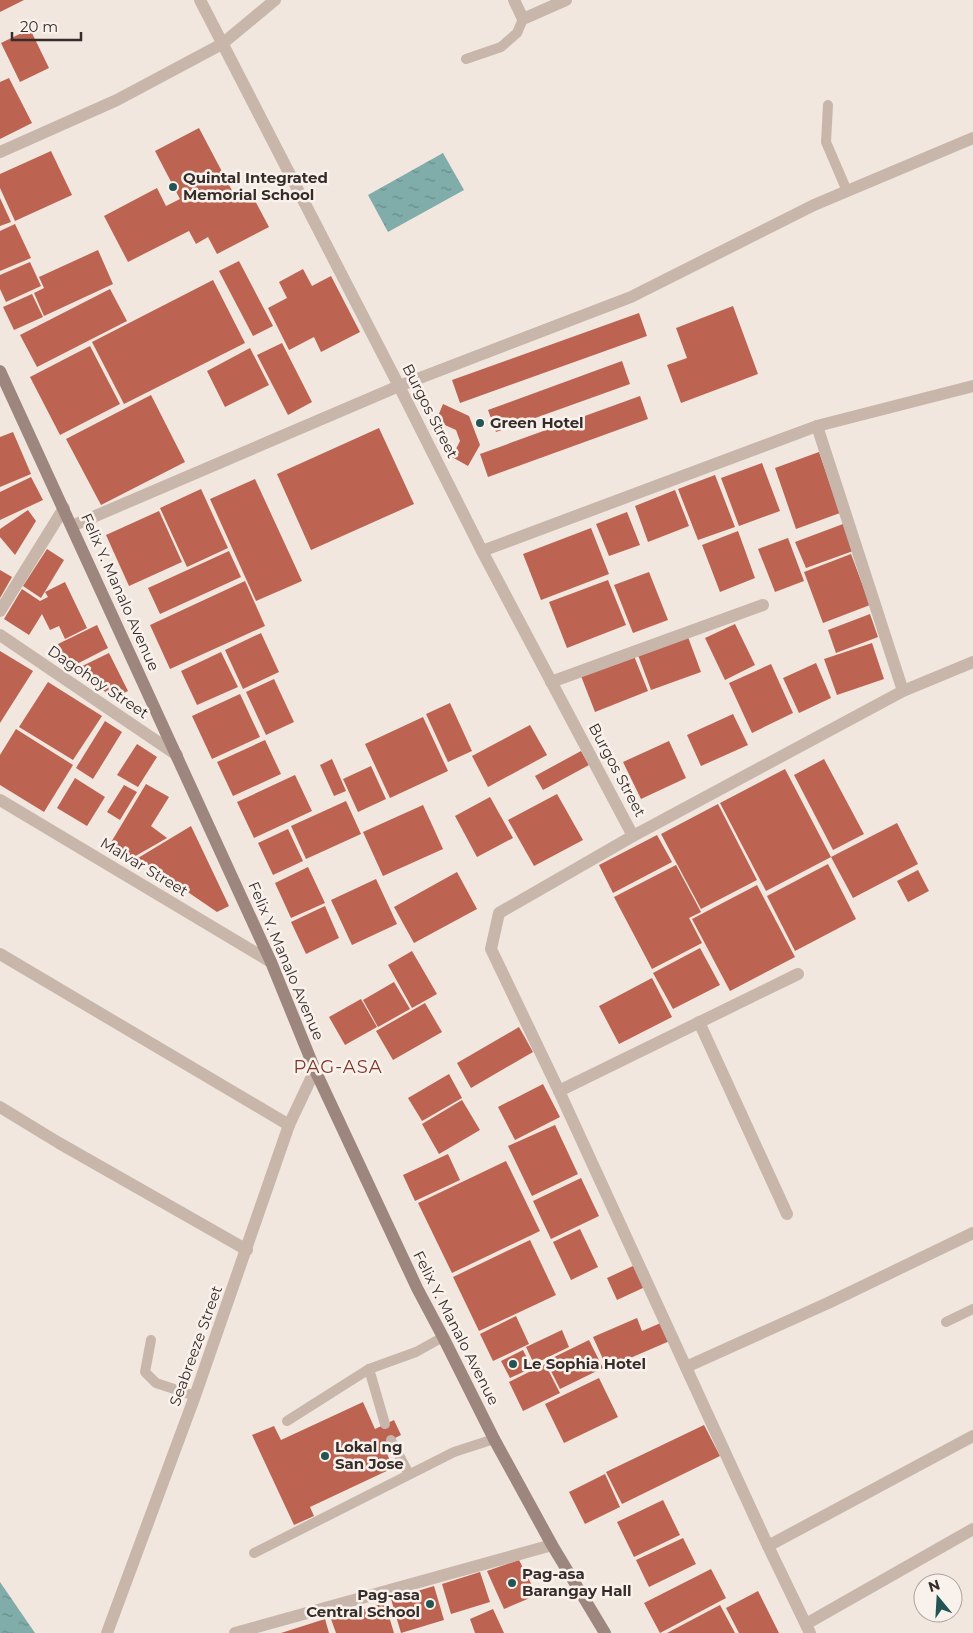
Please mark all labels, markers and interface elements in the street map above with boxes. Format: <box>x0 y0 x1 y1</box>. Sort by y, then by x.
scale bar <box>12 10 81 42</box>
text: 20 m <box>20 17 58 36</box>
place label: Quintal Integrated Memorial School <box>183 168 328 204</box>
marker: Quintal Integrated Memorial School <box>167 181 179 193</box>
street label: Burgos Street <box>398 360 462 461</box>
place label: Green Hotel <box>490 413 584 432</box>
marker: Green Hotel <box>474 417 486 429</box>
street label: Felix Y. Manalo Avenue <box>77 510 164 674</box>
street label: Dagohoy Street <box>44 641 152 722</box>
street label: Burgos Street <box>585 720 650 820</box>
street label: Malvar Street <box>97 833 192 900</box>
street label: Felix Y. Manalo Avenue <box>244 879 329 1043</box>
district label: PAG-ASA <box>293 1056 383 1078</box>
street label: Felix Y. Manalo Avenue <box>409 1247 504 1408</box>
street label: Seabreeze Street <box>165 1283 226 1409</box>
place label: Le Sophia Hotel <box>523 1354 646 1373</box>
marker: Le Sophia Hotel <box>507 1358 519 1370</box>
place label: Lokal ng San Jose <box>335 1437 404 1473</box>
marker: Lokal ng San Jose <box>319 1450 331 1462</box>
place label: Pag-asa Barangay Hall <box>522 1564 632 1600</box>
north arrow <box>913 1573 963 1623</box>
text: N <box>926 1575 942 1596</box>
marker: Pag-asa Barangay Hall <box>506 1577 518 1589</box>
place label: Pag-asa Central School <box>306 1585 420 1621</box>
marker: Pag-asa Central School <box>424 1598 436 1610</box>

